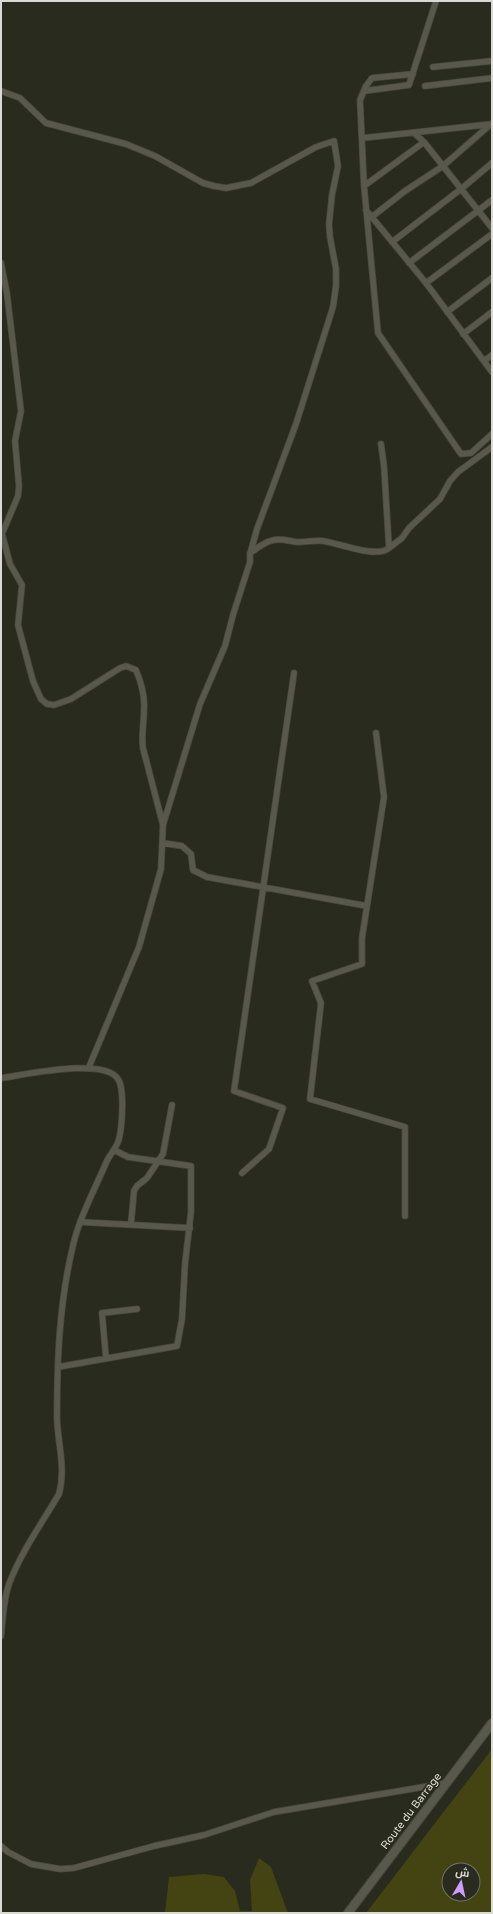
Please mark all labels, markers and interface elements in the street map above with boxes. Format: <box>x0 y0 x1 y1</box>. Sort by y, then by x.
street label: Route du Barrage <box>378 1770 444 1852</box>
north arrow <box>441 1862 481 1902</box>
text: ش <box>454 1865 470 1880</box>

